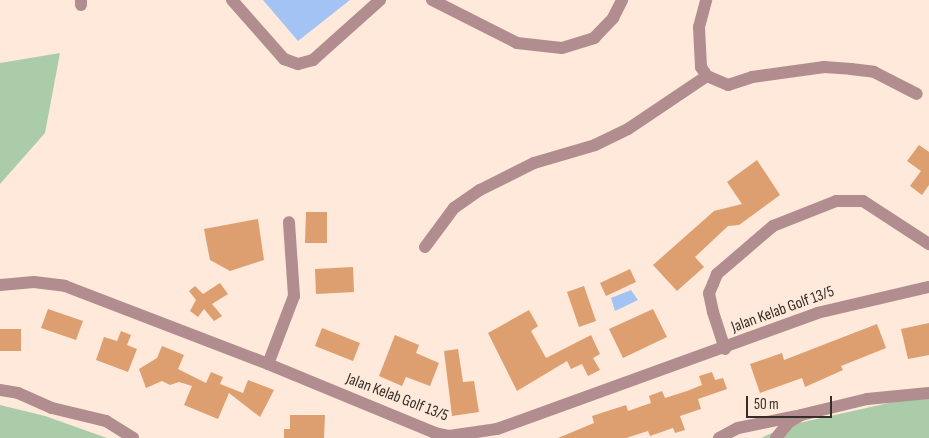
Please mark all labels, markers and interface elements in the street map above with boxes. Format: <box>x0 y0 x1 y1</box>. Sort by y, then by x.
street label: Jalan Kelab Golf 13/5 <box>729 283 837 337</box>
street label: Jalan Kelab Golf 13/5 <box>343 370 451 426</box>
scale bar <box>749 386 835 418</box>
text: 50 m <box>754 395 779 414</box>

